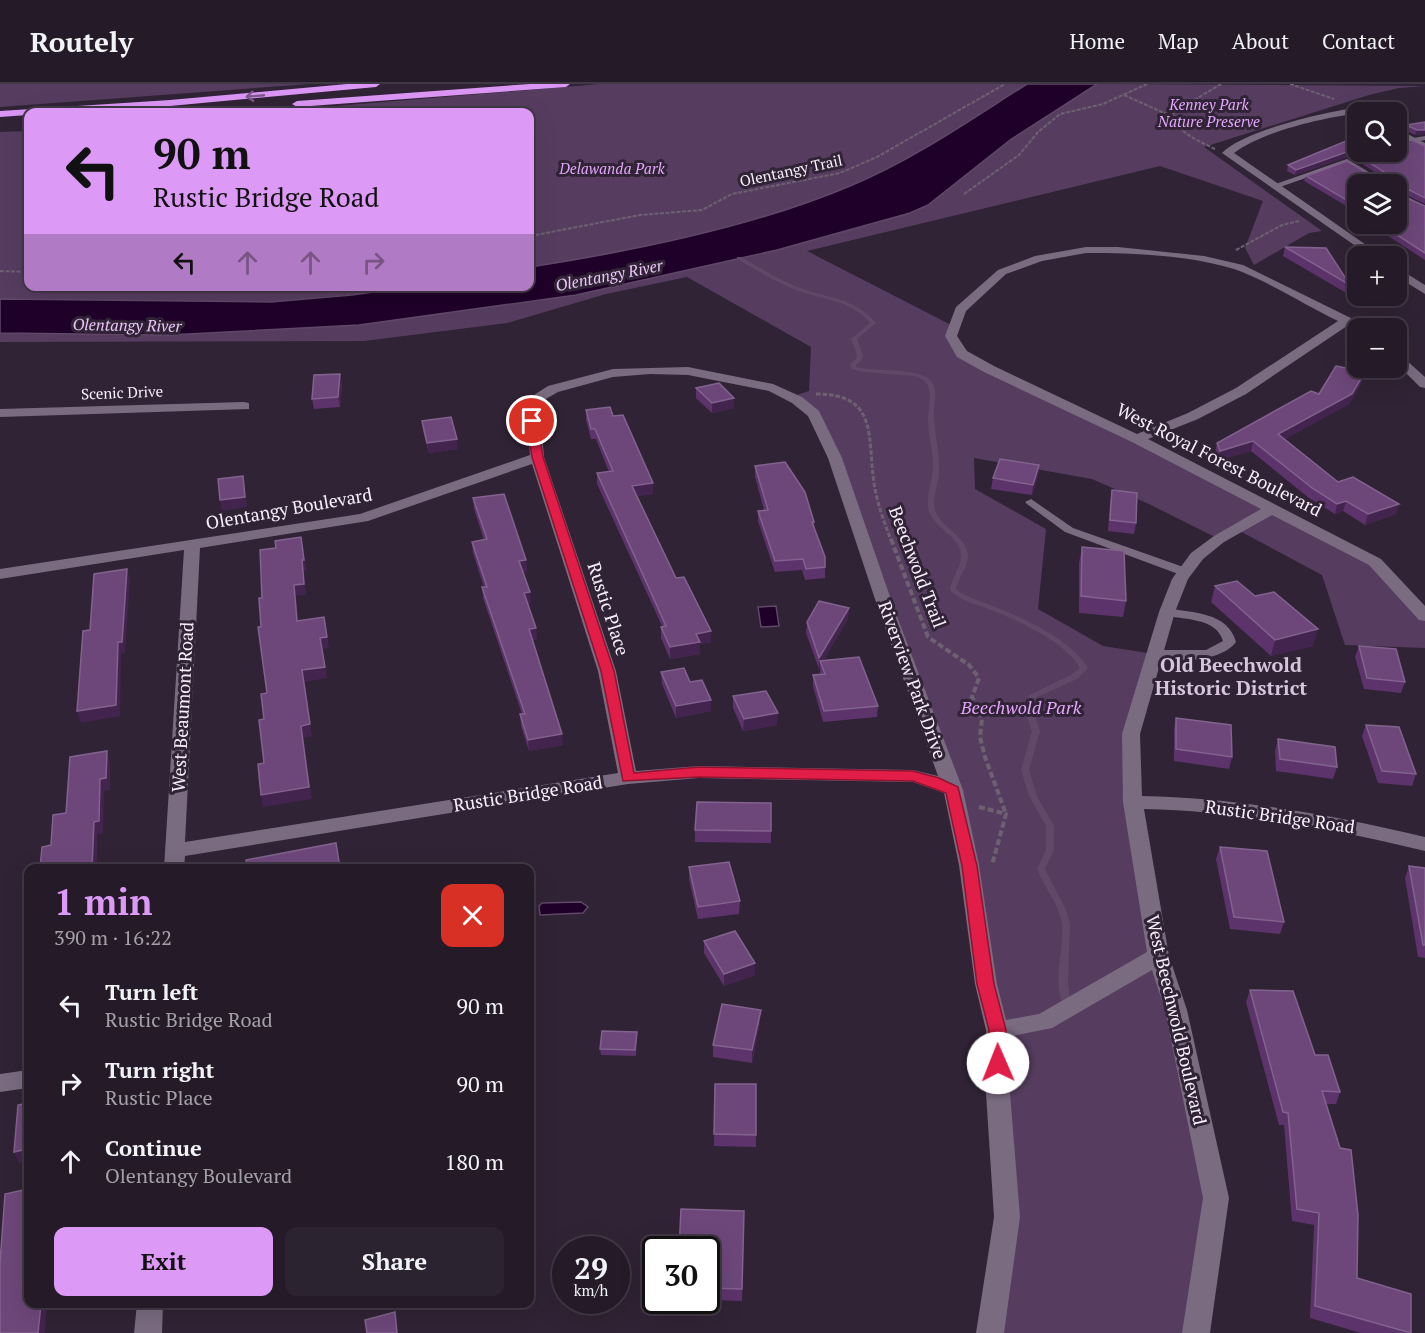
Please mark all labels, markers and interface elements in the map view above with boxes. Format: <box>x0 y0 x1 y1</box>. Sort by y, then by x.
text: Routely <box>30 23 133 60</box>
text: Home <box>1069 27 1125 55</box>
text: Map <box>1158 27 1199 55</box>
text: About <box>1232 27 1289 55</box>
text: Contact <box>1322 27 1395 55</box>
one-way arrow <box>245 91 265 102</box>
park label: Kenney Park Nature Preserve <box>1157 94 1260 131</box>
map controls <box>1347 102 1407 378</box>
button: search <box>1347 102 1407 162</box>
text: 90 m <box>153 125 251 181</box>
icon: left <box>54 132 132 210</box>
street label: Olentangy Trail <box>738 149 844 191</box>
park label: Delawanda Park <box>558 158 665 178</box>
button: layers <box>1347 174 1407 234</box>
text: Rustic Bridge Road <box>153 179 379 215</box>
icon: left <box>168 246 201 279</box>
icon: ahead <box>231 246 264 279</box>
icon: ahead <box>294 246 327 279</box>
icon: right <box>357 246 390 279</box>
button: + <box>1347 246 1407 306</box>
water label: Olentangy River <box>553 254 665 296</box>
water label: Olentangy River <box>72 313 182 337</box>
button: − <box>1347 318 1407 378</box>
street label: Scenic Drive <box>81 381 163 403</box>
pin <box>506 395 557 446</box>
street label: West Royal Forest Boulevard <box>1113 397 1326 521</box>
icon: arrive <box>515 404 548 437</box>
street label: Olentangy Boulevard <box>204 482 374 534</box>
street label: Beechwold Trail <box>884 502 952 631</box>
street label: Rustic Place <box>583 559 635 658</box>
street label: Riverview Park Drive <box>873 597 953 762</box>
street label: West Beaumont Road <box>166 621 198 793</box>
district label: Old Beechwold Historic District <box>1155 651 1307 701</box>
park label: Beechwold Park <box>960 695 1082 719</box>
street label: Rustic Bridge Road <box>451 769 604 817</box>
street label: Rustic Bridge Road <box>1204 794 1357 838</box>
text: 1 min <box>54 878 152 925</box>
button: close <box>441 884 504 947</box>
street label: West Beechwold Boulevard <box>1141 912 1213 1127</box>
text: 390 m · 16:22 <box>54 924 172 951</box>
text: Turn left <box>105 977 198 1006</box>
icon: left <box>54 989 87 1022</box>
text: 90 m <box>456 991 504 1020</box>
text: Rustic Bridge Road <box>105 1006 273 1033</box>
position arrow <box>966 1031 1030 1095</box>
text: Turn right <box>105 1055 214 1084</box>
icon: right <box>54 1067 87 1100</box>
text: 90 m <box>456 1069 504 1098</box>
text: Rustic Place <box>105 1084 213 1111</box>
text: Continue <box>105 1133 202 1162</box>
icon: ahead <box>54 1145 87 1178</box>
text: 180 m <box>444 1147 504 1176</box>
text: Olentangy Boulevard <box>105 1162 292 1189</box>
button: Exit <box>54 1227 273 1296</box>
button: Share <box>285 1227 504 1296</box>
speed limit sign: 30 <box>642 1236 720 1314</box>
text: 29 <box>574 1248 608 1288</box>
text: km/h <box>574 1280 608 1300</box>

